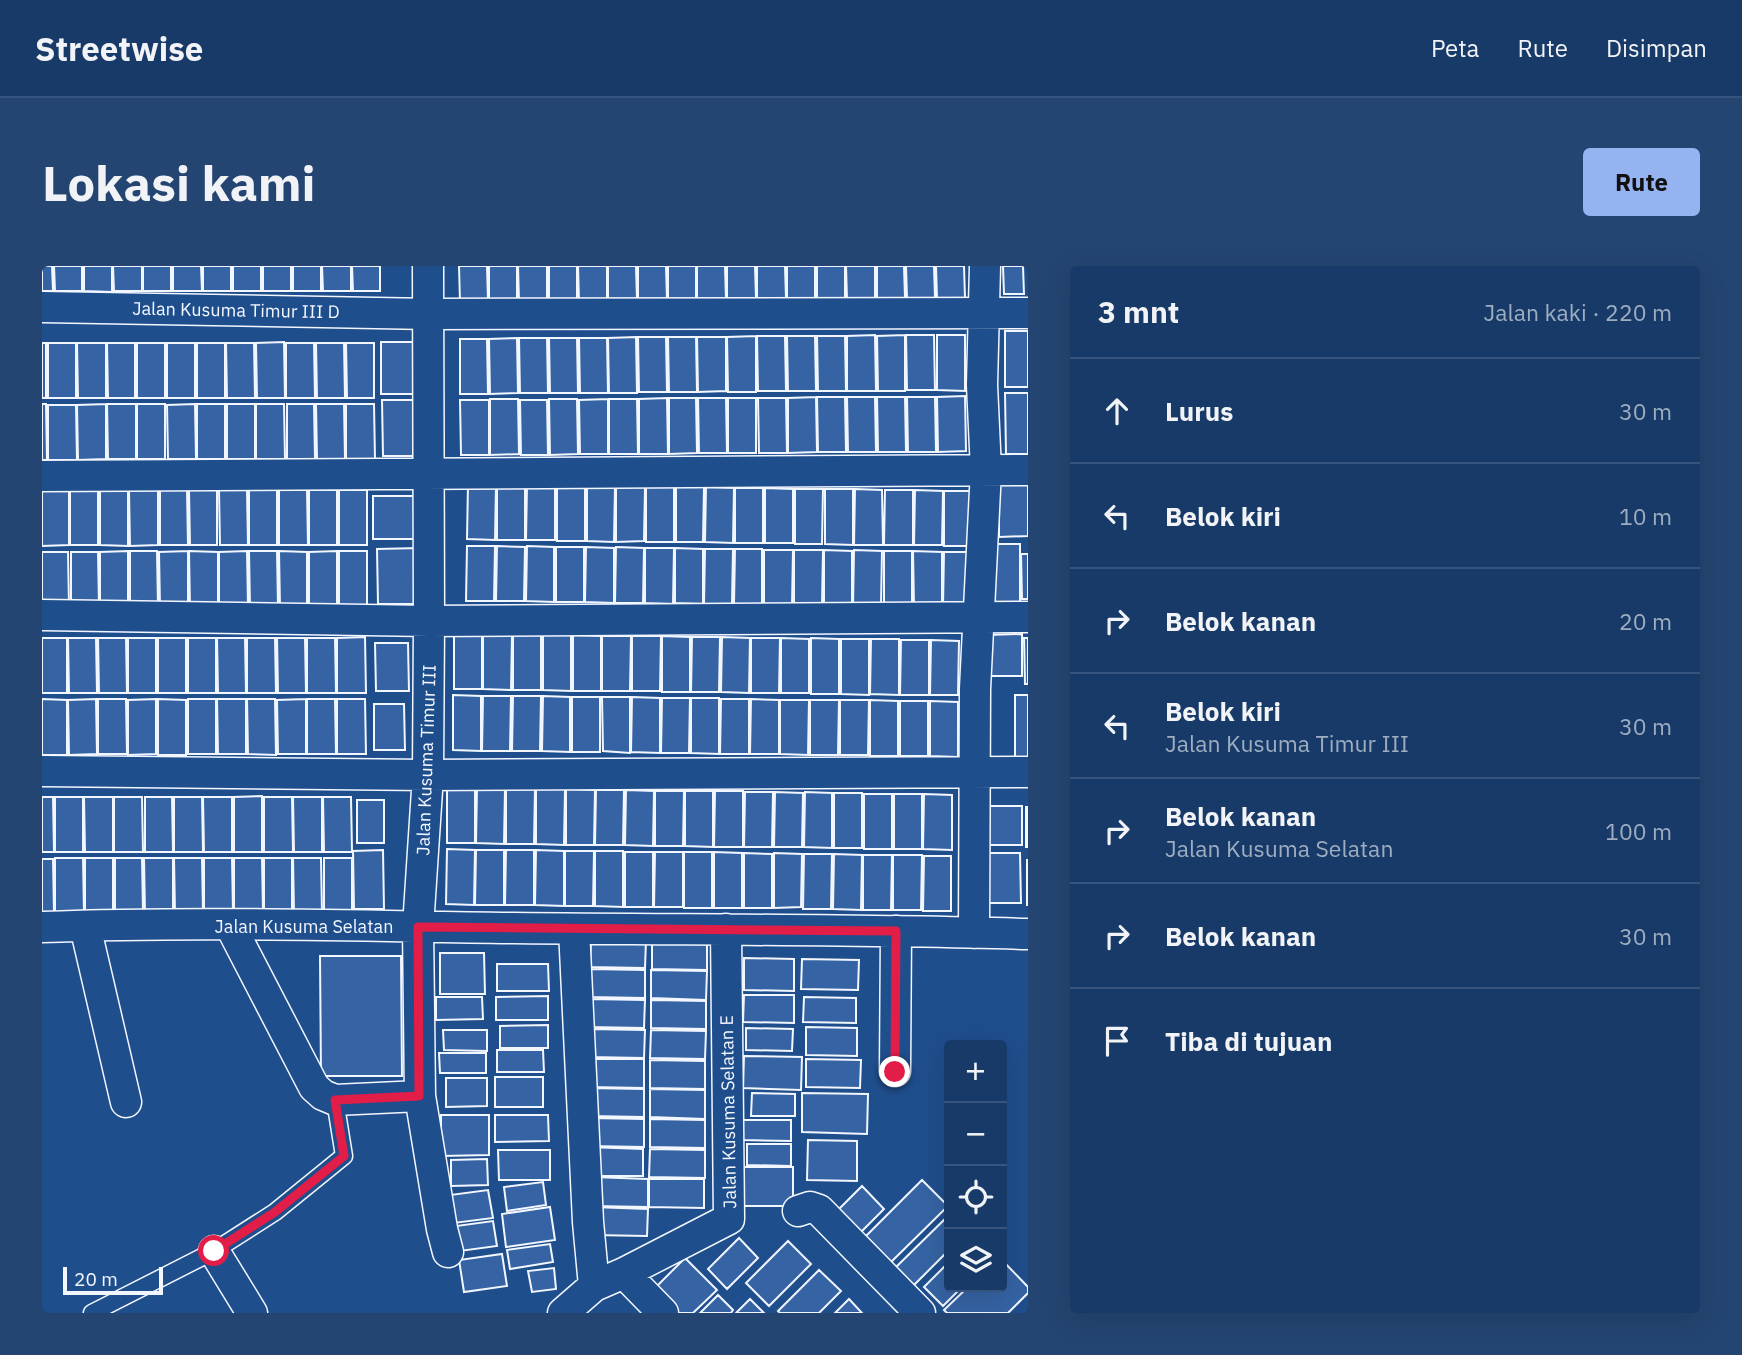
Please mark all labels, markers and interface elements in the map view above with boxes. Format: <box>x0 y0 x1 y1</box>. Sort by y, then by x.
text: Streetwise <box>35 27 203 70</box>
text: Peta <box>1431 32 1479 64</box>
text: Rute <box>1517 32 1568 64</box>
text: Disimpan <box>1606 32 1707 64</box>
button: Rute <box>1583 148 1700 216</box>
text: Lokasi kami <box>42 151 316 214</box>
text: 3 mnt <box>1098 292 1179 331</box>
street label: Jalan Kusuma Timur III D <box>132 297 340 323</box>
text: Jalan kaki · 220 m <box>1484 297 1672 327</box>
icon: ahead <box>1098 392 1136 430</box>
text: Lurus <box>1165 394 1233 428</box>
text: 30 m <box>1619 396 1672 426</box>
icon: left <box>1098 497 1136 535</box>
text: Belok kiri <box>1165 499 1281 533</box>
text: 10 m <box>1619 501 1672 531</box>
icon: right <box>1098 602 1136 640</box>
text: Belok kanan <box>1165 604 1316 638</box>
text: 20 m <box>1619 606 1672 636</box>
street label: Jalan Kusuma Timur III <box>411 664 441 856</box>
text: Belok kiri <box>1165 694 1281 728</box>
icon: left <box>1098 707 1136 745</box>
text: 30 m <box>1619 711 1672 741</box>
text: Jalan Kusuma Timur III <box>1165 728 1409 758</box>
text: Belok kanan <box>1165 799 1316 833</box>
icon: right <box>1098 812 1136 850</box>
text: 100 m <box>1605 816 1672 846</box>
text: Jalan Kusuma Selatan <box>1165 833 1393 863</box>
street label: Jalan Kusuma Selatan <box>215 915 393 938</box>
icon: right <box>1098 917 1136 955</box>
text: Belok kanan <box>1165 919 1316 953</box>
text: 30 m <box>1619 921 1672 951</box>
street label: Jalan Kusuma Selatan E <box>715 1015 741 1209</box>
icon: arrive <box>1098 1022 1136 1060</box>
text: Tiba di tujuan <box>1165 1024 1332 1058</box>
map controls <box>944 1040 1007 1292</box>
button: + <box>944 1040 1007 1103</box>
route end <box>879 1056 910 1087</box>
button: − <box>944 1103 1007 1166</box>
button: locate <box>944 1166 1007 1229</box>
button: layers <box>944 1229 1007 1292</box>
route start <box>198 1235 229 1266</box>
scale bar <box>63 1264 163 1296</box>
text: 20 m <box>74 1267 118 1291</box>

